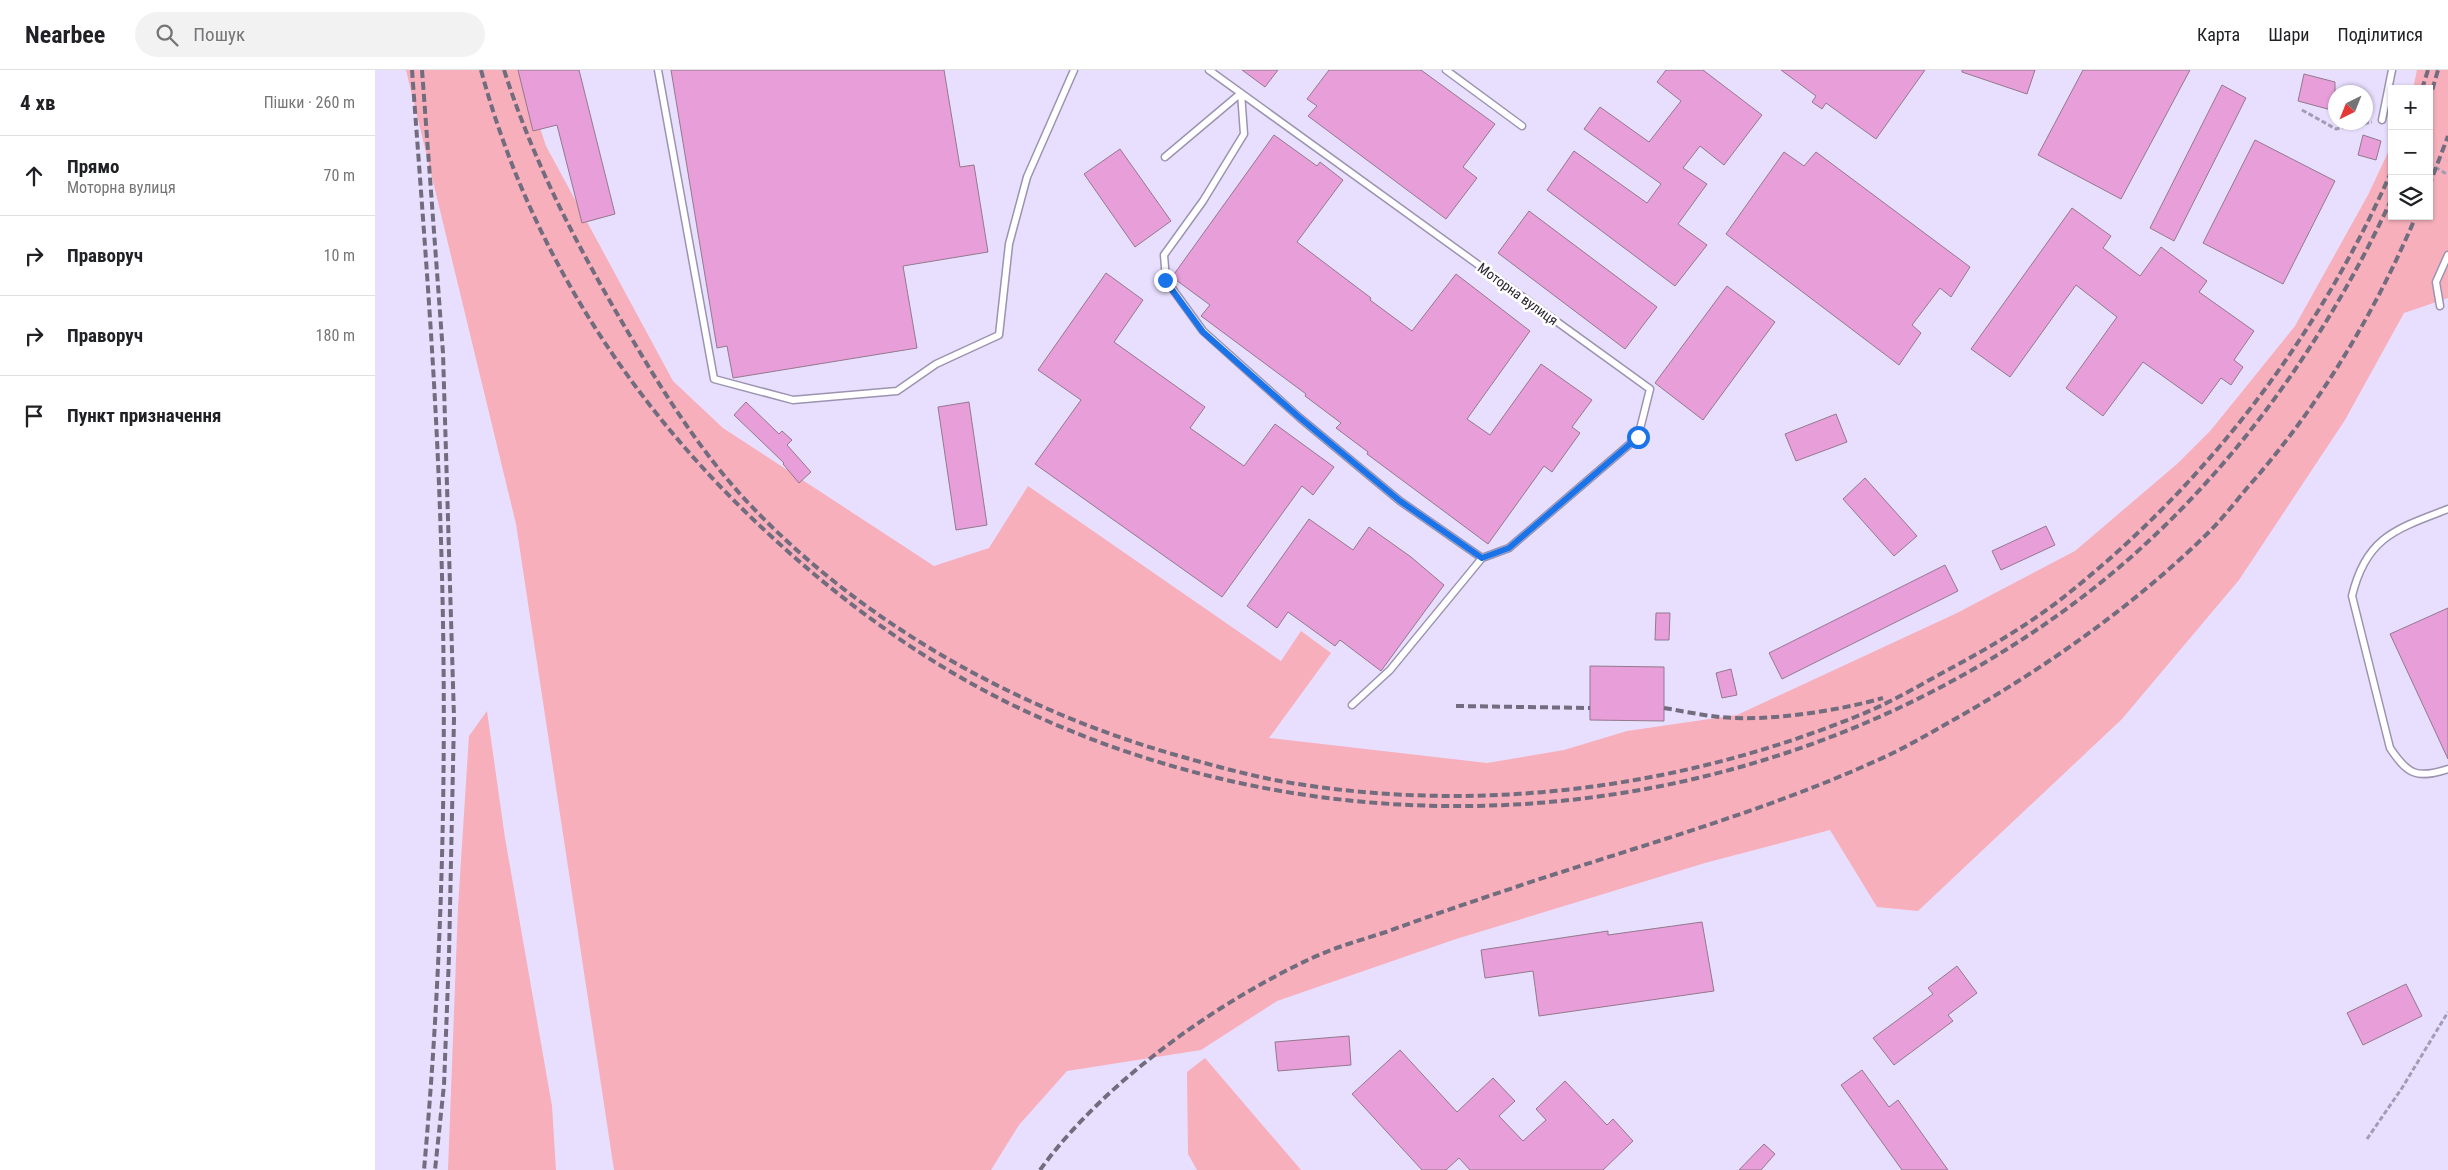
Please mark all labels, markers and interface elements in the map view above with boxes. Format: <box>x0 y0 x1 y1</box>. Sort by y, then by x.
search box <box>135 12 485 57</box>
text: Nearbee <box>25 21 105 49</box>
icon: search <box>153 21 181 49</box>
text: Пошук <box>193 23 245 46</box>
text: Карта <box>2197 24 2240 45</box>
text: Шари <box>2268 24 2309 45</box>
text: Поділитися <box>2337 24 2423 45</box>
north arrow <box>2328 85 2373 130</box>
map controls <box>2388 85 2433 220</box>
button: + <box>2388 85 2433 130</box>
text: 4 хв <box>20 91 55 115</box>
text: Пішки · 260 m <box>264 93 355 112</box>
button: − <box>2388 130 2433 175</box>
text: Прямо <box>67 155 120 178</box>
icon: ahead <box>20 162 48 190</box>
text: 70 m <box>323 166 355 185</box>
button: layers <box>2388 175 2433 220</box>
text: Моторна вулиця <box>67 178 176 197</box>
icon: right <box>20 242 48 270</box>
text: Праворуч <box>67 244 143 267</box>
text: 10 m <box>323 246 355 265</box>
street label: Моторна вулиця <box>1475 260 1561 328</box>
route end <box>1154 269 1177 292</box>
icon: right <box>20 322 48 350</box>
text: Праворуч <box>67 324 143 347</box>
text: 180 m <box>316 326 355 345</box>
icon: arrive <box>20 402 48 430</box>
text: Пункт призначення <box>67 404 221 427</box>
route start <box>1627 426 1650 449</box>

